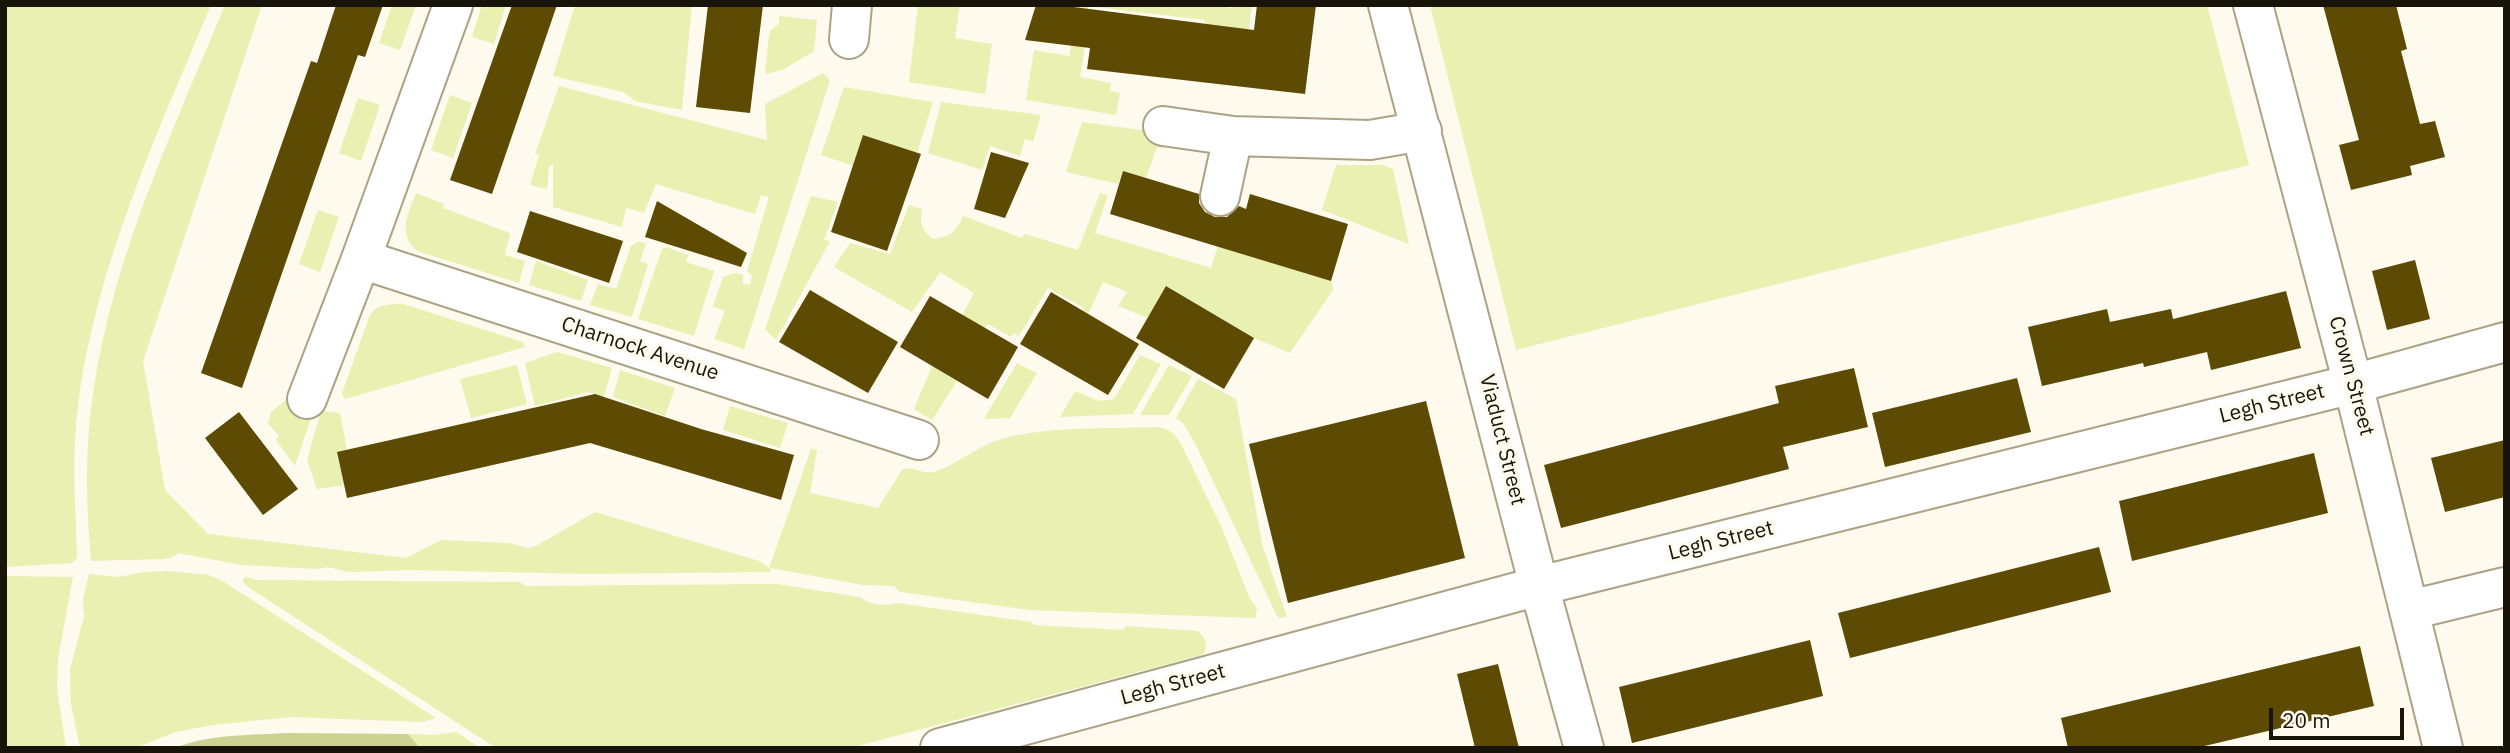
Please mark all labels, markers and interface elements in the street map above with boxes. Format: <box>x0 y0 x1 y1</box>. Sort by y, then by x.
street label: Charnock Avenue <box>558 312 722 386</box>
street label: Crown Street <box>2323 313 2379 439</box>
street label: Viaduct Street <box>1474 372 1530 508</box>
street label: Legh Street <box>2217 379 2327 429</box>
street label: Legh Street <box>1666 516 1776 566</box>
street label: Legh Street <box>1118 659 1228 711</box>
scale bar <box>2272 694 2407 738</box>
text: 20 m <box>2282 706 2331 734</box>

